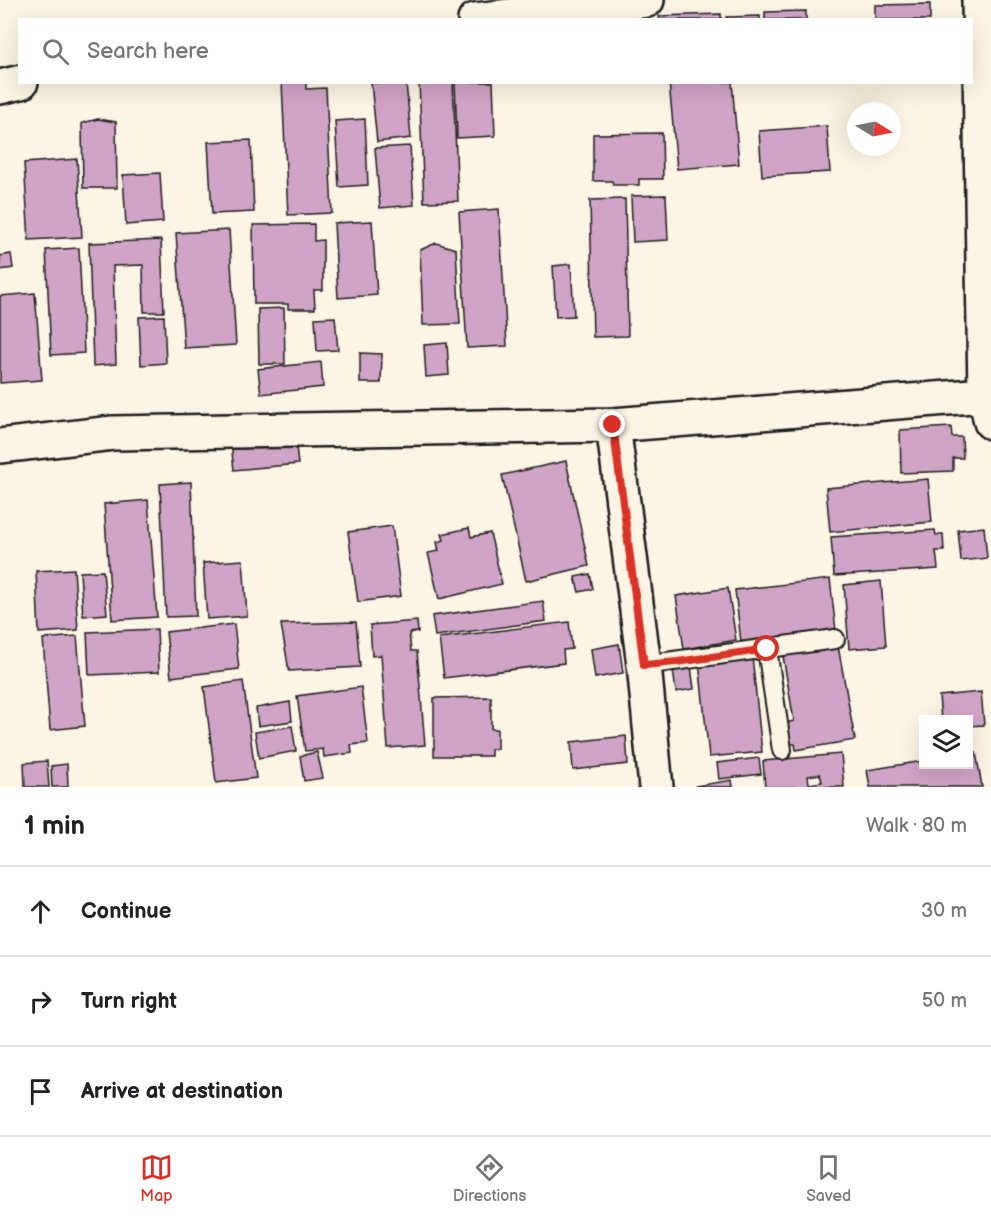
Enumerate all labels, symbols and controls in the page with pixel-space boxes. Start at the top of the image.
search box [18,18,973,84]
icon: search [39,35,72,68]
text: Search here [87,38,209,65]
north arrow [847,102,901,156]
route end [599,411,625,437]
route start [753,635,779,661]
map controls [919,715,973,769]
button: layers [919,715,973,769]
text: 1 min [24,811,85,842]
text: Walk · 80 m [866,814,967,838]
icon: ahead [24,895,57,928]
text: Continue [81,898,171,925]
text: 30 m [921,899,967,923]
icon: right [24,985,57,1018]
text: Turn right [81,988,177,1015]
text: 50 m [922,989,967,1013]
icon: arrive [24,1075,57,1108]
text: Arrive at destination [81,1078,283,1105]
tab: Map [140,1151,173,1206]
tab: Directions [453,1151,526,1206]
tab: Saved [806,1151,851,1206]

